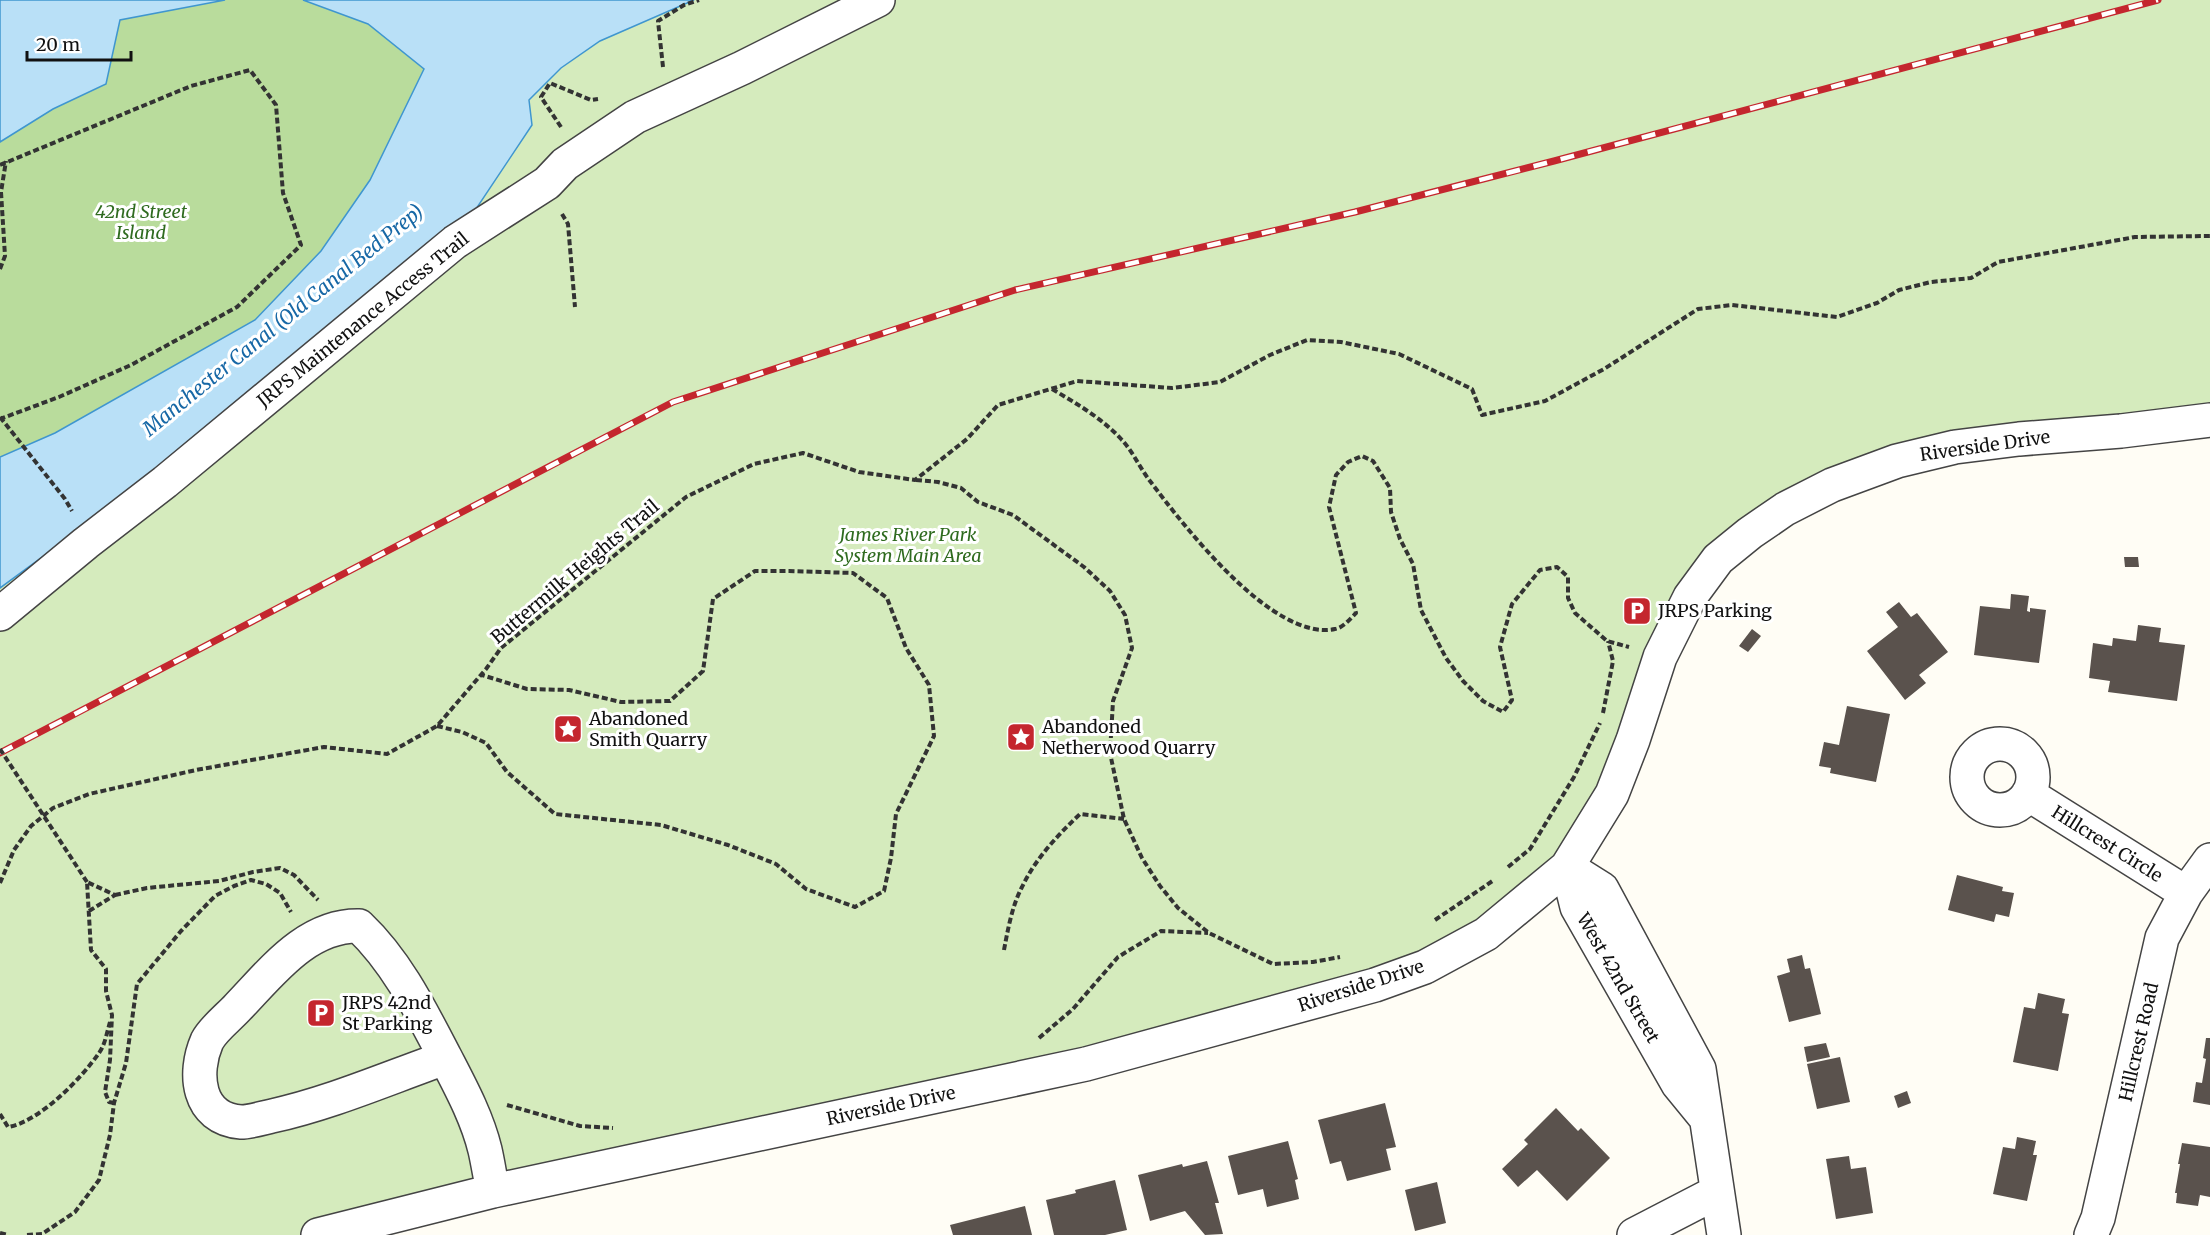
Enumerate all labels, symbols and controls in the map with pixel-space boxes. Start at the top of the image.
scale bar [27,24,130,62]
text: 20 m [36,33,80,56]
water label: Manchester Canal (Old Canal Bed Prep) [136,198,428,441]
park label: 42nd Street Island [95,200,188,244]
street label: JRPS Maintenance Access Trail [251,227,474,413]
street label: Riverside Drive [1918,425,2052,466]
street label: Buttermilk Heights Trail [486,494,664,649]
park label: James River Park System Main Area [834,523,982,567]
parking icon: JRPS Parking [1621,595,1653,627]
place label: JRPS Parking [1657,599,1772,622]
place label: Abandoned Smith Quarry [588,707,708,751]
place icon: Abandoned Smith Quarry [552,713,584,745]
place label: Abandoned Netherwood Quarry [1041,715,1216,759]
place icon: Abandoned Netherwood Quarry [1005,721,1037,753]
street label: Hillcrest Circle [2048,800,2167,887]
street label: West 42nd Street [1571,908,1665,1047]
street label: Riverside Drive [1295,954,1427,1017]
street label: Hillcrest Road [2114,980,2163,1104]
place label: JRPS 42nd St Parking [341,991,432,1035]
parking icon: JRPS 42nd St Parking [305,997,337,1029]
street label: Riverside Drive [824,1081,957,1130]

